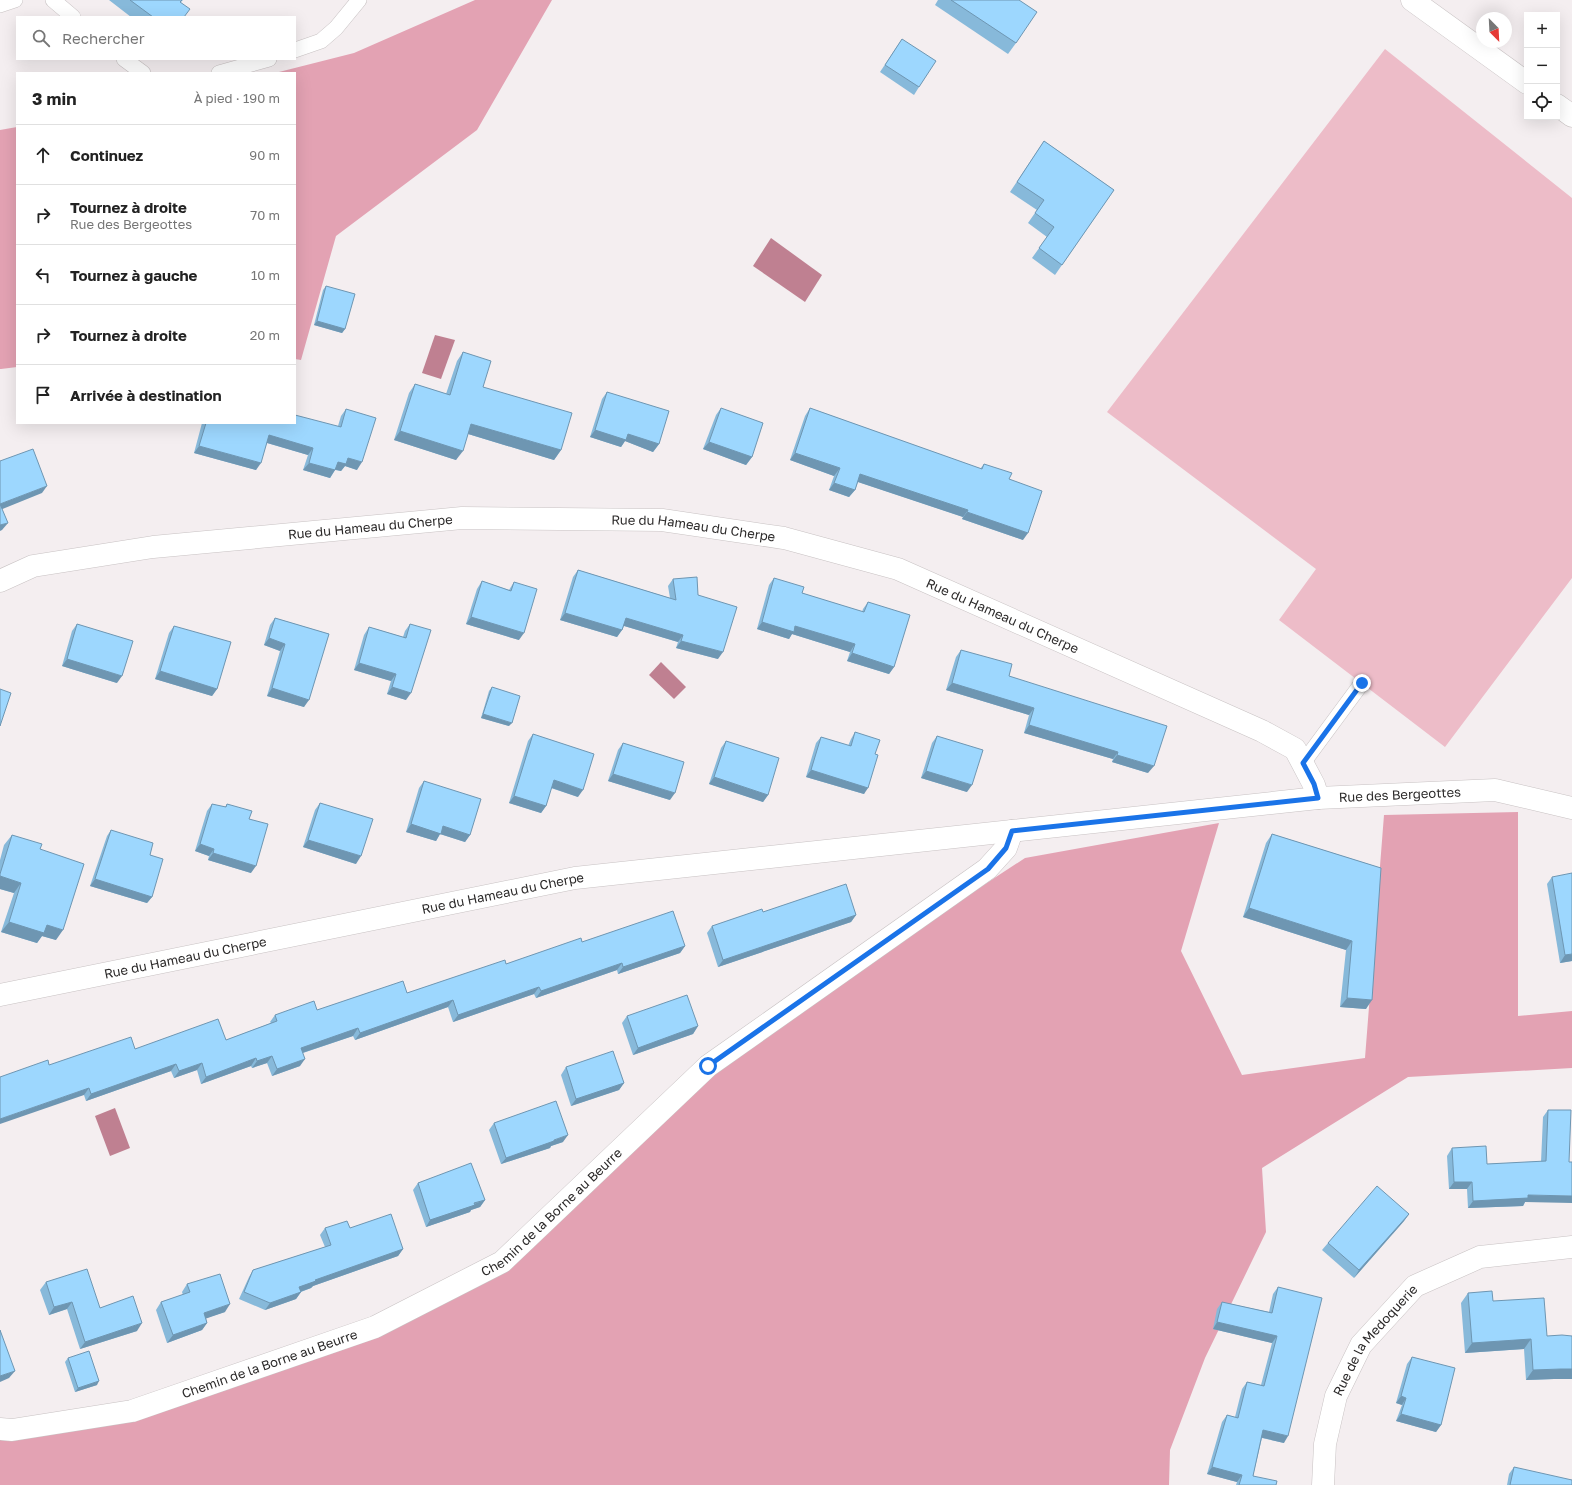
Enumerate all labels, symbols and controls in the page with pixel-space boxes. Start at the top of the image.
north arrow [1476,12,1512,48]
map controls [1524,12,1560,120]
button: + [1524,12,1560,48]
search box [16,16,296,60]
icon: search [30,27,52,49]
text: Rechercher [62,29,145,47]
button: − [1524,48,1560,84]
button: locate [1524,84,1560,120]
text: 3 min [32,88,76,109]
text: À pied · 190 m [194,90,280,106]
icon: ahead [32,144,54,166]
text: Continuez [70,146,143,164]
text: 90 m [249,147,280,163]
text: Tournez à droite [70,198,187,216]
icon: right [32,204,54,226]
text: 70 m [250,207,280,223]
text: Rue des Bergeottes [70,216,192,232]
icon: left [32,264,54,286]
text: Tournez à gauche [70,266,197,284]
text: 10 m [251,267,280,283]
icon: right [32,324,54,346]
text: Tournez à droite [70,326,187,344]
text: 20 m [250,327,280,343]
icon: arrive [32,384,54,406]
text: Arrivée à destination [70,386,222,404]
street label: Rue du Hameau du Cherpe [287,511,453,542]
street label: Rue du Hameau du Cherpe [611,511,776,545]
street label: Rue du Hameau du Cherpe [924,575,1081,656]
route end [1353,674,1371,692]
street label: Rue des Bergeottes [1338,784,1461,805]
street label: Rue du Hameau du Cherpe [420,869,585,917]
street label: Rue du Hameau du Cherpe [103,933,268,982]
route start [699,1057,717,1075]
street label: Chemin de la Borne au Beurre [478,1144,625,1279]
street label: Rue de la Medoquerie [1329,1281,1420,1398]
street label: Chemin de la Borne au Beurre [180,1326,359,1401]

